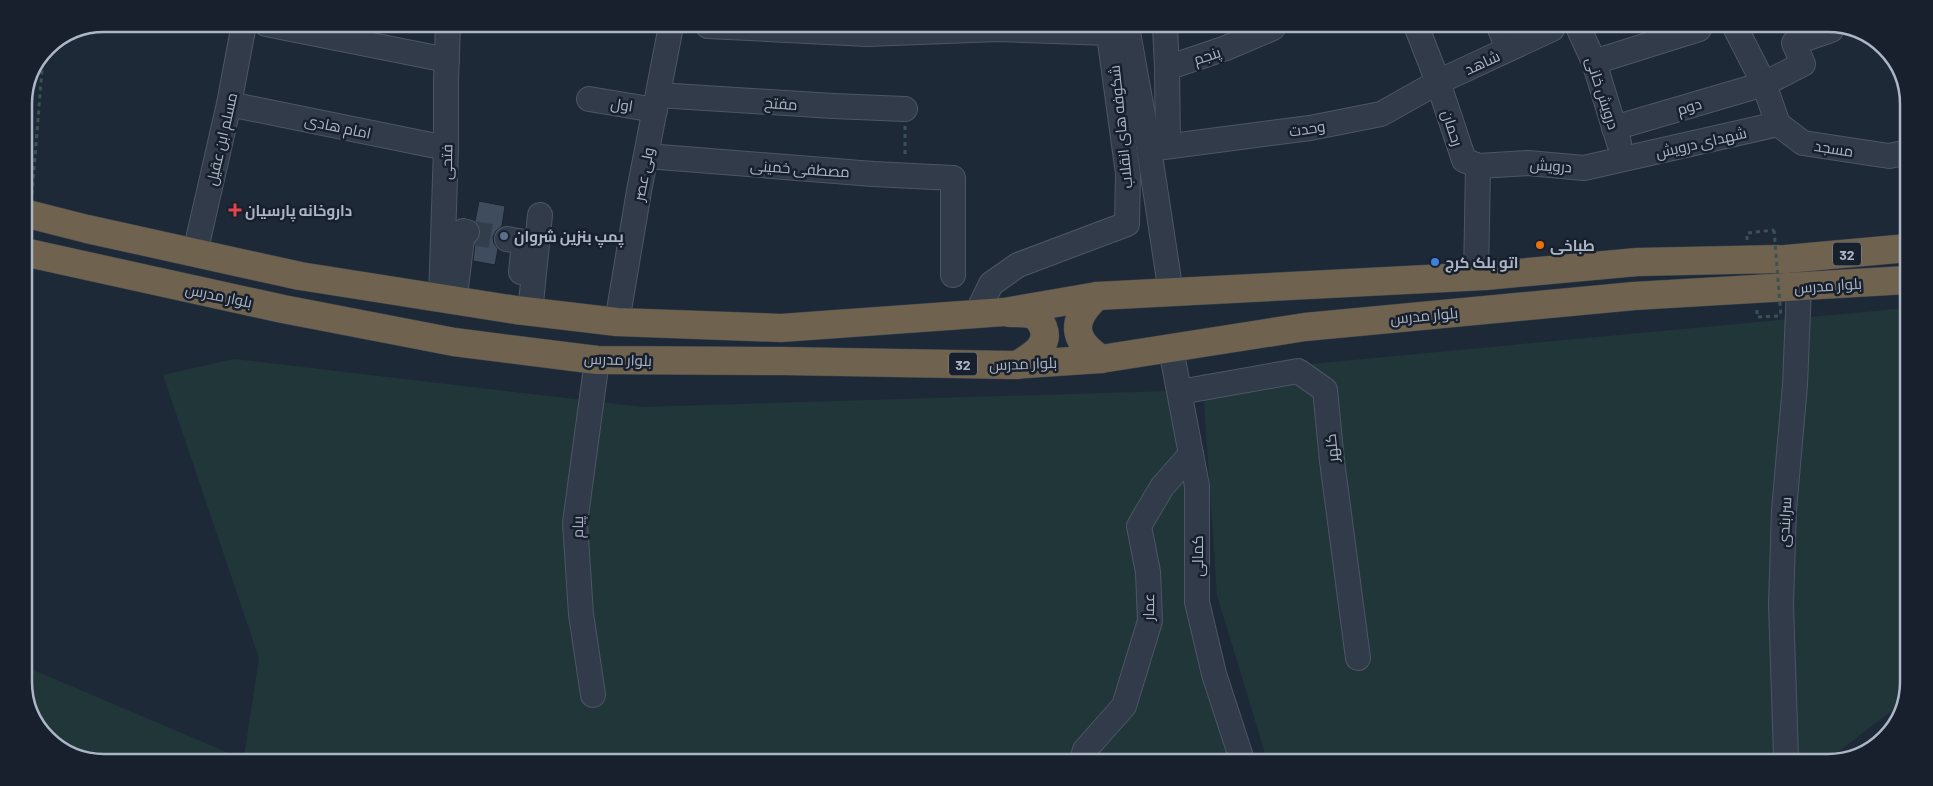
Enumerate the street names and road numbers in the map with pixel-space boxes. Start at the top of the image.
street label: پنجم [1191,42,1223,70]
street label: شاهد [1462,46,1502,78]
street label: درویش خانی [1581,55,1623,132]
street label: شکوفه های انقلاب [1105,64,1137,190]
street label: مسلم ابن عقیل [202,91,242,188]
street label: اول [609,93,634,116]
street label: مفتح [764,93,798,116]
street label: دوم [1675,94,1704,120]
street label: رحمان [1437,108,1467,149]
street label: امام هادی [303,110,373,144]
street label: وحدت [1288,116,1327,141]
street label: شهدای درویش [1654,123,1749,163]
street label: مسجد [1813,136,1855,160]
street label: فتحی [437,144,457,180]
street label: ولی عصر [629,146,659,204]
street label: درویش [1529,155,1573,177]
street label: مصطفی خمینی [749,156,851,182]
road number: 32 [1833,242,1861,266]
street label: بلوار مدرس [1793,274,1863,298]
street label: بلوار مدرس [183,279,254,313]
street label: بلوار مدرس [1389,303,1459,329]
street label: بلوار مدرس [584,349,652,371]
road number: 32 [949,352,977,376]
street label: بلوار مدرس [989,353,1057,375]
street label: کلهر [1321,433,1344,464]
street label: سرابندی [1774,496,1796,548]
street label: پیام [568,516,588,538]
street label: کمالی [1188,535,1208,577]
street label: عمار [1139,593,1158,622]

